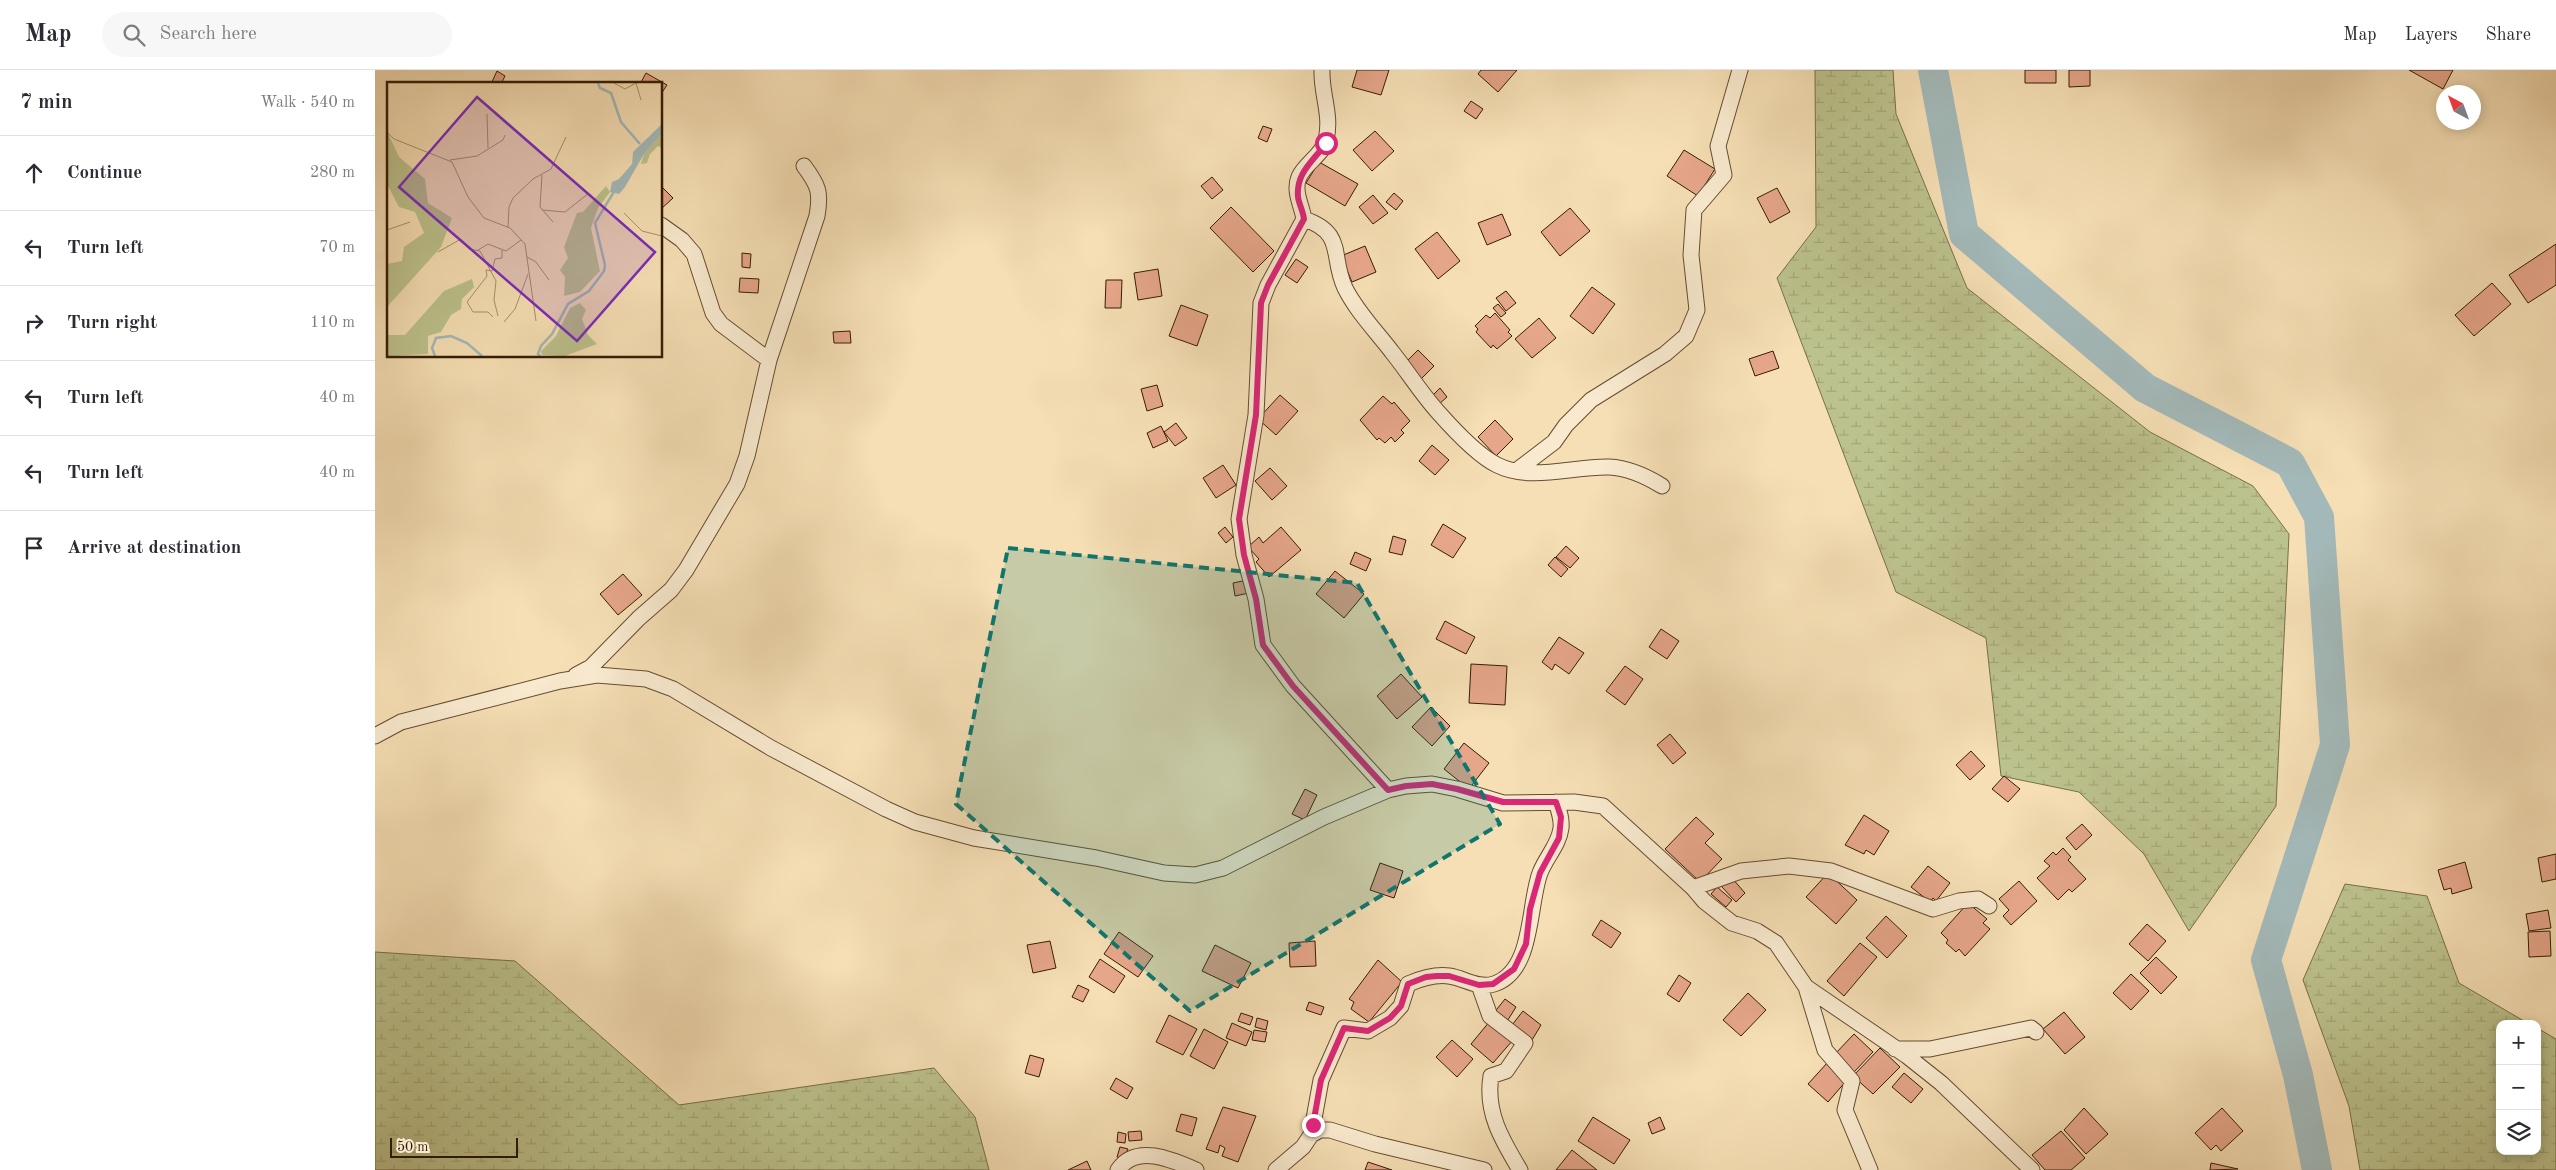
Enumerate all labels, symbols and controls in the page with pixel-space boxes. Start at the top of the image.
search box [102,12,452,57]
icon: search [120,21,148,49]
text: Map [25,23,72,47]
text: Search here [160,25,257,44]
text: Map [2343,26,2377,44]
text: Layers [2405,26,2457,44]
text: Share [2485,26,2531,44]
inset map [387,82,663,358]
north arrow [2436,85,2481,130]
text: 7 min [20,92,73,113]
text: Walk · 540 m [260,95,355,111]
route start [1315,132,1338,155]
icon: ahead [20,159,48,187]
text: Continue [67,164,142,183]
text: 280 m [310,165,355,181]
icon: left [20,234,48,262]
text: Turn left [67,239,144,258]
text: 70 m [319,240,355,256]
icon: right [20,309,48,337]
text: Turn right [67,314,157,333]
text: 110 m [310,315,355,331]
icon: left [20,384,48,412]
text: Turn left [67,389,144,408]
text: 40 m [319,390,355,406]
icon: left [20,459,48,487]
text: Turn left [67,464,144,483]
text: 40 m [319,465,355,481]
icon: arrive [20,534,48,562]
text: Arrive at destination [67,539,241,558]
map controls [2496,1020,2541,1155]
button: + [2496,1020,2541,1065]
button: − [2496,1065,2541,1110]
button: layers [2496,1110,2541,1155]
route end [1302,1114,1325,1137]
scale bar [390,1135,517,1158]
text: 50 m [397,1140,428,1154]

